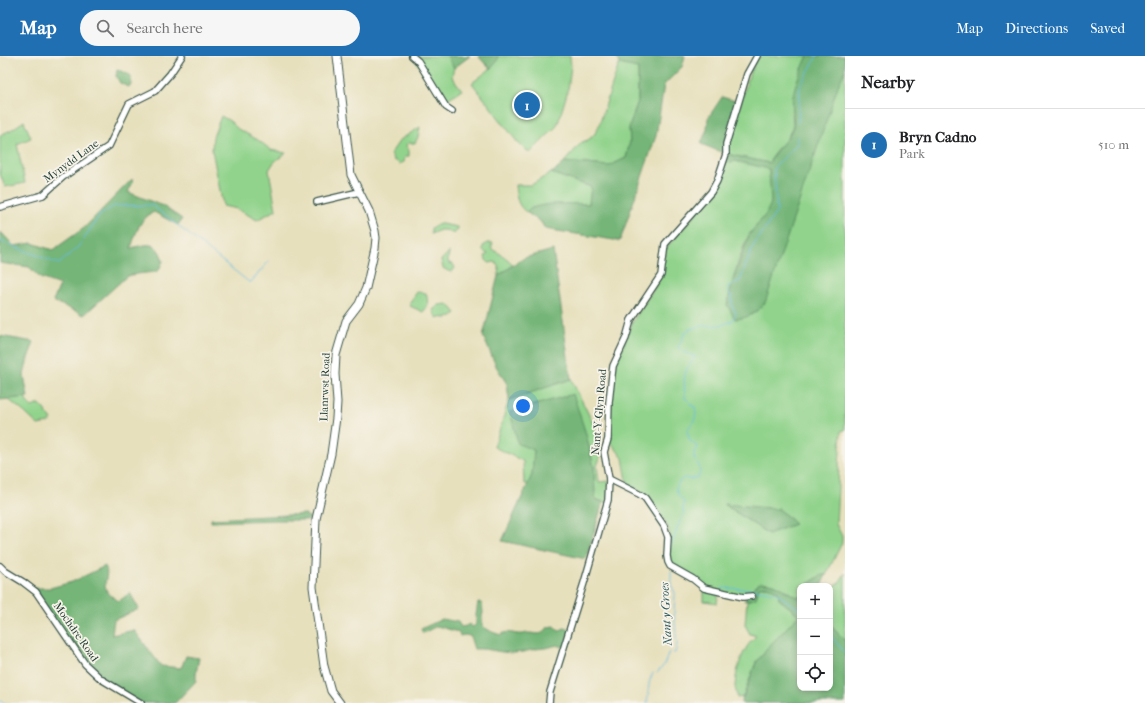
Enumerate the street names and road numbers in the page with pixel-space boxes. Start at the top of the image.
street label: Mynydd Lane [41,136,102,185]
street label: Llanrwst Road [317,351,333,422]
street label: Nant-Y-Glyn Road [589,367,609,456]
street label: Mochdre Road [51,600,102,665]

